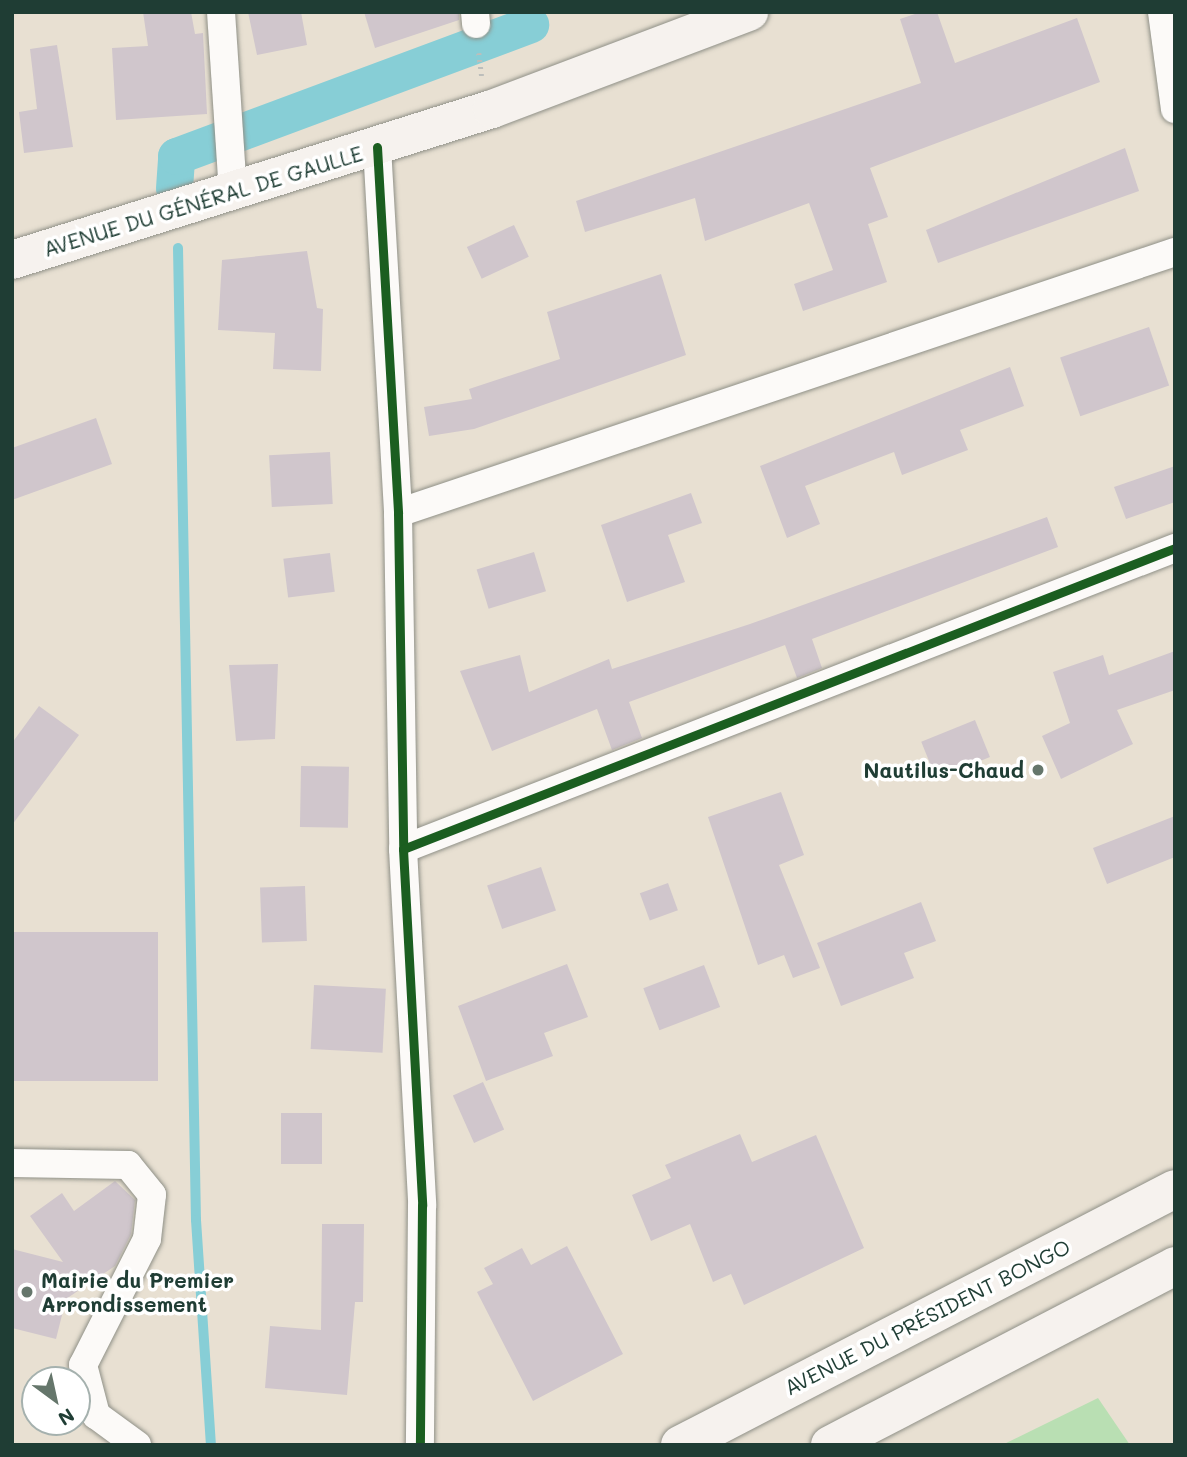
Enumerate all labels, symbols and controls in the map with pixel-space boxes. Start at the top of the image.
street label: AVENUE DU GÉNÉRAL DE GAULLE [40,140,366,262]
place label: Nautilus-Chaud [864,757,1024,783]
marker: Nautilus-Chaud [1030,762,1046,778]
street label: AVENUE DU PRÉSIDENT BONGO [780,1234,1074,1400]
place label: Mairie du Premier Arrondissement [41,1267,234,1317]
marker: Mairie du Premier Arrondissement [19,1284,35,1300]
north arrow [21,1366,91,1436]
text: N [54,1403,79,1432]

